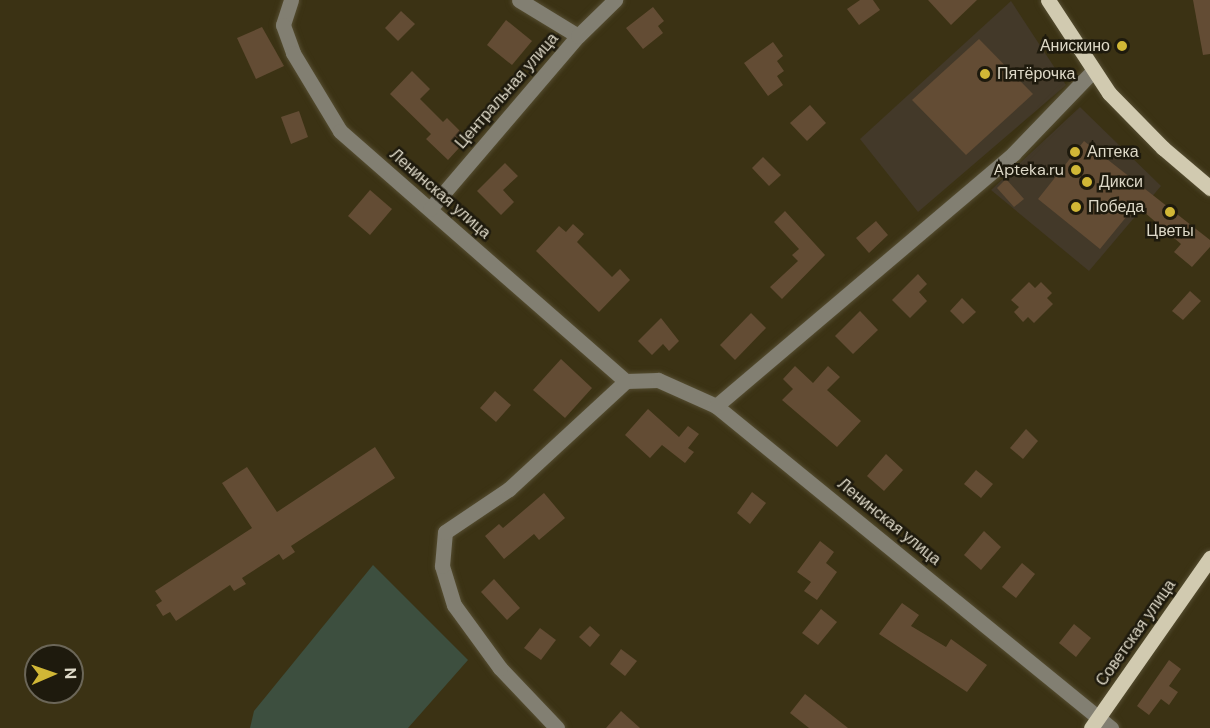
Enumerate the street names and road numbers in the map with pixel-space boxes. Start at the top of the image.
street label: Центральная улица [452,29,562,153]
street label: Ленинская улица [386,145,494,243]
street label: Ленинская улица [834,475,944,569]
street label: Советская улица [1092,576,1180,690]

